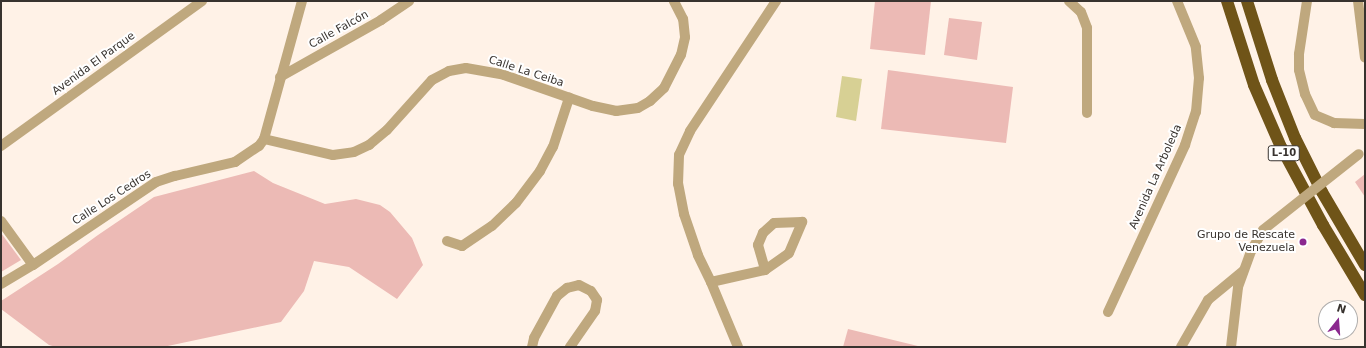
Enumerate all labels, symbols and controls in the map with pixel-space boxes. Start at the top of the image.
street label: Calle Falcón [307,8,371,52]
street label: Avenida El Parque [50,30,138,98]
street label: Calle La Ceiba [487,54,565,90]
street label: Avenida La Arboleda [1127,123,1185,231]
road number: L-10 [1267,145,1301,161]
street label: Calle Los Cedros [70,168,154,228]
place label: Grupo de Rescate Venezuela [1197,229,1295,255]
marker: Grupo de Rescate Venezuela [1298,237,1308,247]
north arrow [1318,300,1358,340]
text: N [1335,301,1348,317]

